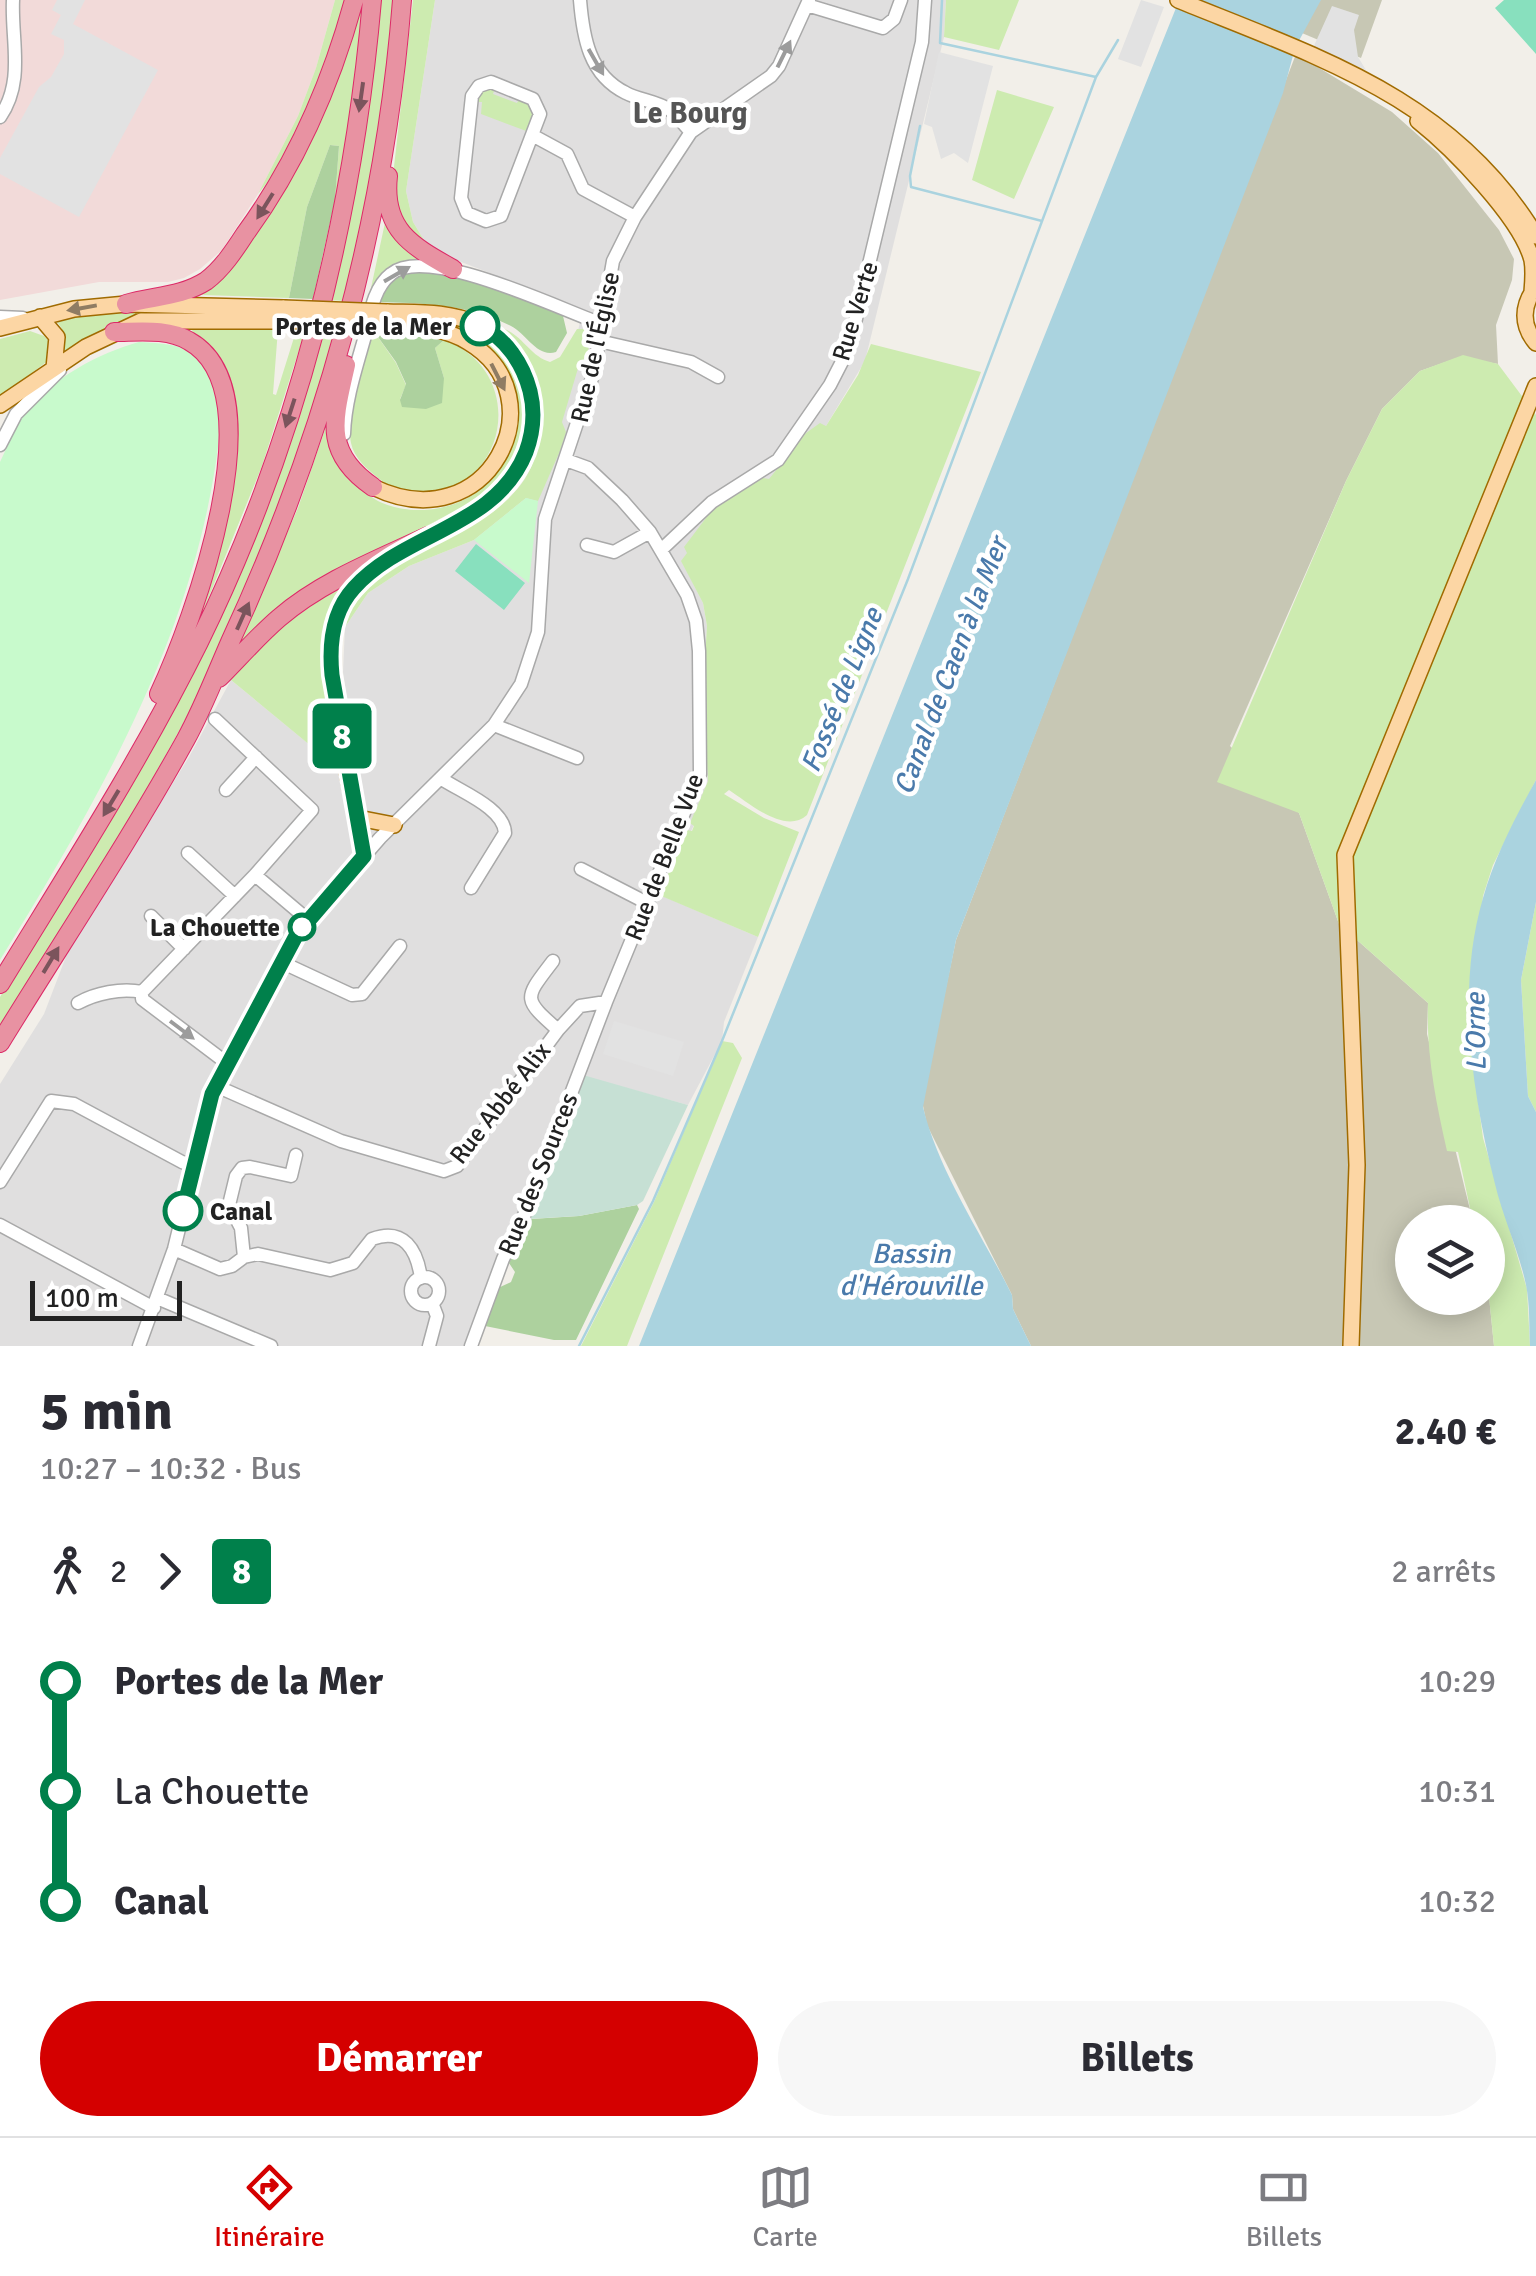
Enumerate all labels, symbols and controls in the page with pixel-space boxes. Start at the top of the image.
one-way arrow [776,39,793,68]
one-way arrow [587,48,605,76]
one-way arrow [353,82,369,113]
district label: Le Bourg [632,95,748,132]
one-way arrow [256,192,274,219]
street label: Rue Verte [825,257,885,365]
one-way arrow [384,265,412,283]
street label: Rue de l'Église [564,269,626,425]
one-way arrow [66,301,97,316]
marker: Portes de la Mer [461,307,499,345]
place label: Portes de la Mer [275,311,452,342]
one-way arrow [489,363,506,392]
one-way arrow [281,399,296,429]
water label: Canal de Caen à la Mer [886,530,1017,799]
one-way arrow [234,601,251,630]
water label: Fossé de Ligne [794,601,891,777]
line badge: 8 [310,704,374,768]
text: 8 [333,715,351,758]
street label: Rue de Belle Vue [618,769,710,945]
one-way arrow [102,789,120,817]
place label: La Chouette [150,912,280,943]
marker: La Chouette [289,914,315,940]
one-way arrow [42,946,59,974]
water label: L'Orne [1458,991,1494,1071]
one-way arrow [169,1019,195,1039]
street label: Rue Abbé Alix [443,1035,558,1170]
street label: Rue des Sources [491,1088,585,1260]
marker: Canal [164,1192,202,1230]
place label: Canal [210,1196,273,1227]
map controls [1395,1205,1505,1315]
button: layers [1395,1205,1505,1315]
water label: Bassin d'Hérouville [840,1237,984,1303]
scale bar [30,1276,182,1320]
text: 100 m [45,1281,119,1315]
text: 5 min [40,1377,173,1445]
text: 2.40 € [1395,1408,1496,1455]
text: 10:27 – 10:32 · Bus [40,1449,301,1488]
icon: walk [40,1544,95,1599]
icon: forward [142,1544,197,1599]
text: 8 [232,1550,251,1593]
text: 2 [110,1552,127,1591]
text: 2 arrêts [1391,1552,1496,1591]
text: Portes de la Mer [114,1658,383,1705]
text: 10:29 [1418,1662,1496,1701]
text: La Chouette [114,1768,309,1815]
text: 10:31 [1418,1772,1496,1811]
text: Canal [114,1878,209,1925]
text: 10:32 [1418,1882,1496,1921]
button: Démarrer [40,2001,758,2116]
button: Billets [778,2001,1496,2116]
tab: Itinéraire [214,2160,325,2254]
tab: Carte [753,2160,818,2254]
tab: Billets [1246,2160,1322,2254]

